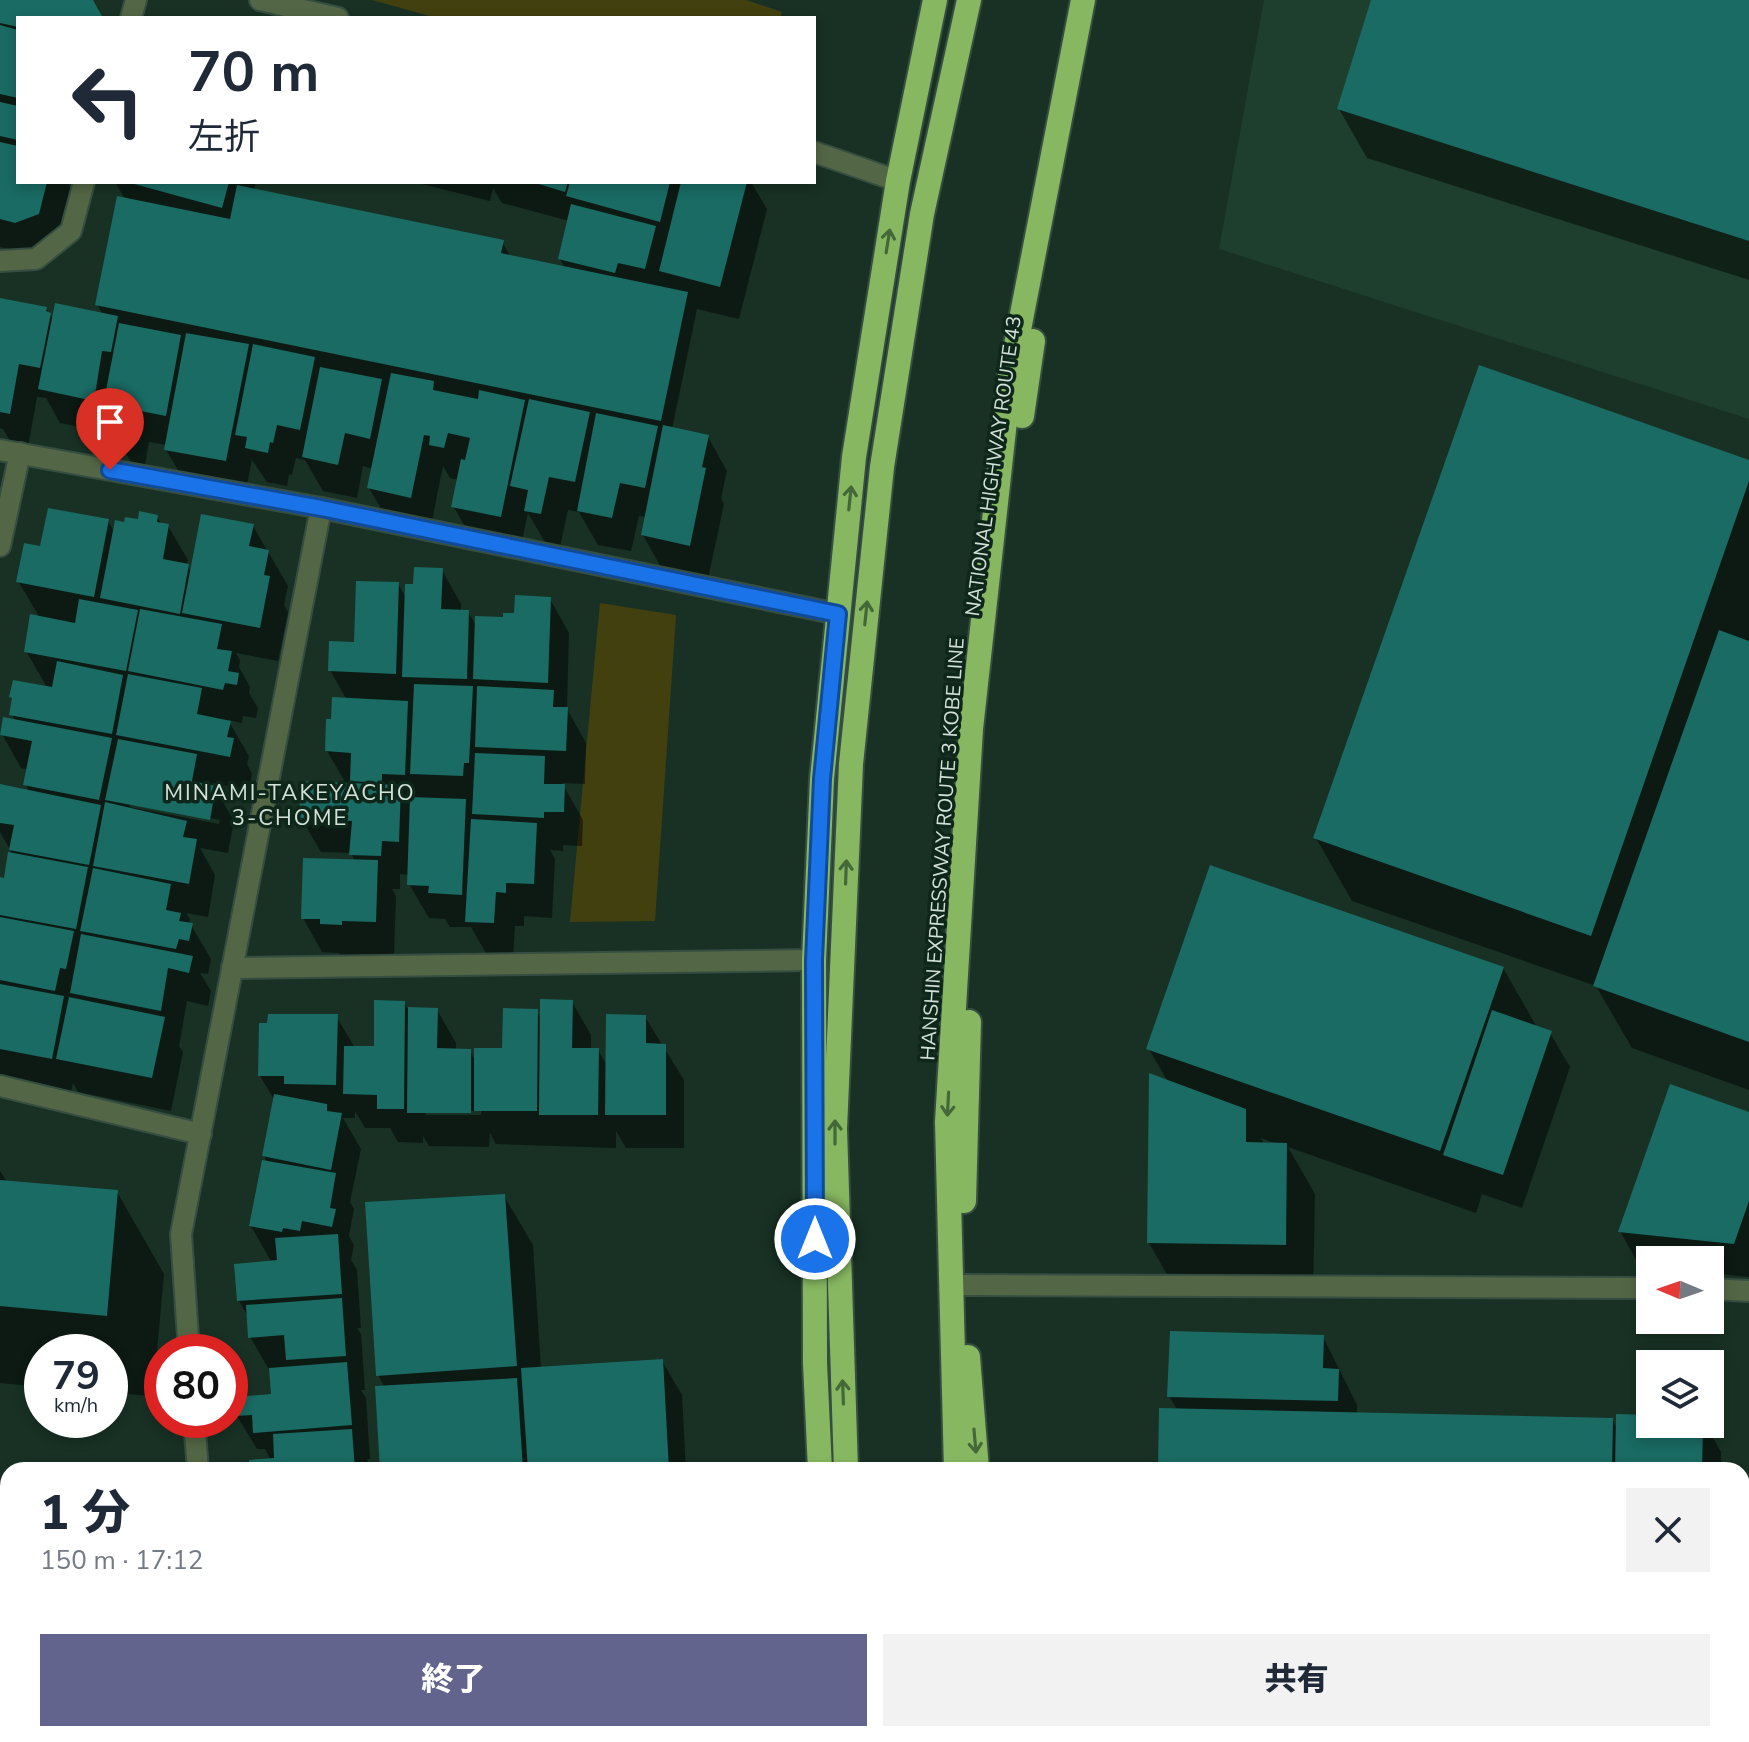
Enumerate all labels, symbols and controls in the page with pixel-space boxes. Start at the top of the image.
text: 70 m [188,34,319,111]
icon: left [56,48,160,152]
text: 左折 [188,113,260,162]
one-way arrow [882,228,897,254]
street label: NATIONAL HIGHWAY ROUTE 43 [959,314,1028,618]
pin [76,388,144,470]
icon: arrive [88,400,132,444]
one-way arrow [843,485,858,512]
one-way arrow [859,600,874,627]
street label: HANSHIN EXPRESSWAY ROUTE 3 KOBE LINE [914,637,971,1061]
district label: MINAMI-TAKEYACHO 3-CHOME [164,778,416,833]
one-way arrow [839,859,854,886]
one-way arrow [941,1090,956,1117]
one-way arrow [827,1119,843,1146]
position arrow [773,1197,857,1281]
north arrow [1636,1246,1724,1334]
map controls [1636,1246,1724,1438]
speed limit sign: 80 [144,1334,248,1438]
text: 79 [52,1349,100,1403]
button: layers [1636,1350,1724,1438]
one-way arrow [836,1379,851,1406]
text: km/h [54,1392,98,1419]
one-way arrow [968,1427,983,1454]
text: 1 分 [40,1480,130,1546]
button: close [1626,1488,1710,1572]
text: 150 m · 17:12 [40,1543,203,1578]
button: 終了 [40,1634,867,1726]
button: 共有 [883,1634,1710,1726]

